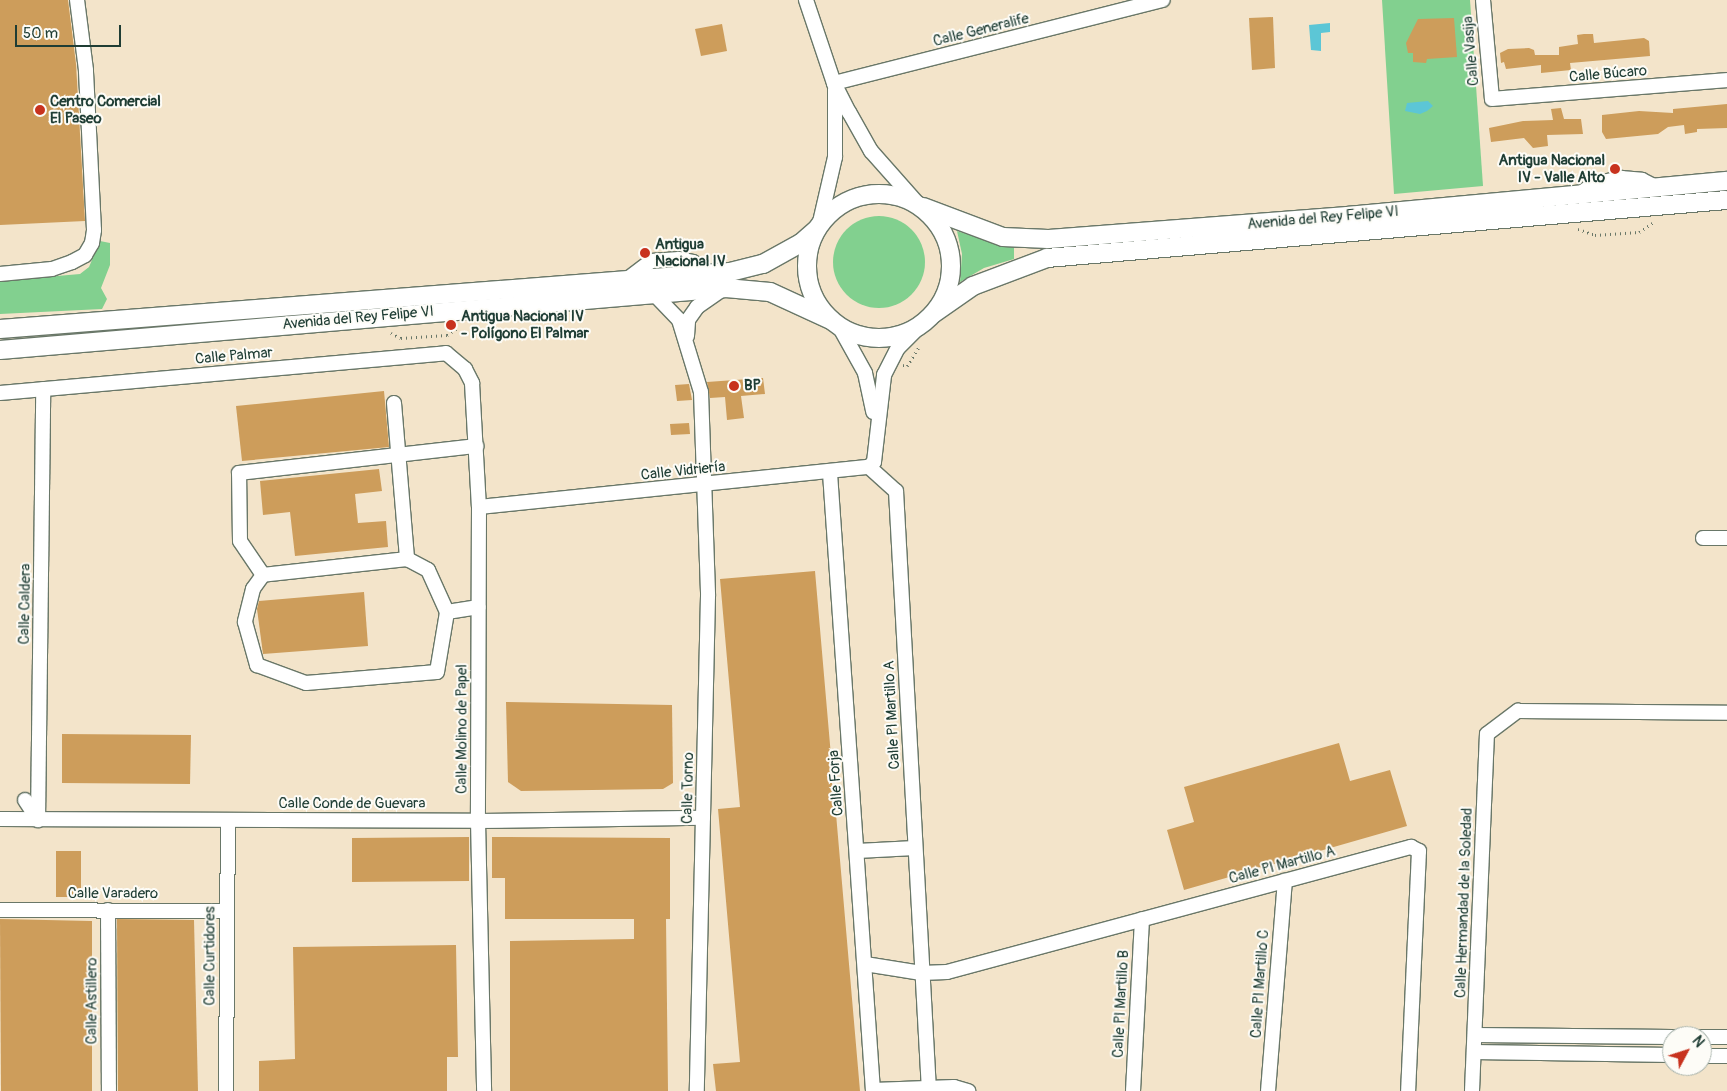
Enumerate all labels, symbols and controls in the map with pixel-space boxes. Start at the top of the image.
street label: Calle Generalife [931,9,1031,51]
scale bar [18,15,124,47]
street label: Calle Vasija [1459,15,1483,87]
text: 50 m [23,24,58,43]
street label: Calle Búcaro [1568,62,1648,86]
place label: Centro Comercial El Paseo [50,92,161,127]
marker: Centro Comercial El Paseo [34,104,46,116]
place label: Antigua Nacional IV - Valle Alto [1499,151,1605,186]
marker: Antigua Nacional IV - Valle Alto [1609,163,1621,175]
street label: Avenida del Rey Felipe VI [1246,202,1400,234]
place label: Antigua Nacional IV [655,235,726,270]
marker: Antigua Nacional IV [639,247,651,259]
street label: Avenida del Rey Felipe VI [281,302,435,334]
place label: Antigua Nacional IV - Polígono El Palmar [461,307,589,342]
marker: Antigua Nacional IV - Polígono El Palmar [445,319,457,331]
street label: Calle Palmar [194,344,274,368]
place label: BP [744,377,761,395]
marker: BP [728,380,740,392]
street label: Calle Vidriería [640,458,726,484]
street label: Calle Caldera [15,563,35,645]
street label: Calle Pl Martillo A [880,660,904,770]
street label: Calle Molino de Papel [453,664,471,794]
street label: Calle Forja [825,749,847,817]
street label: Calle Torno [678,752,698,824]
street label: Calle Conde de Guevara [279,795,425,813]
street label: Calle Hermandad de la Soledad [1452,808,1476,998]
street label: Calle Pl Martillo A [1227,842,1337,888]
street label: Calle Varadero [68,885,158,903]
street label: Calle Curtidores [201,906,219,1006]
street label: Calle Pl Martillo C [1247,929,1273,1039]
street label: Calle Pl Martillo B [1109,950,1133,1058]
street label: Calle Astillero [83,958,101,1044]
north arrow [1662,1026,1712,1076]
text: N [1689,1033,1708,1051]

